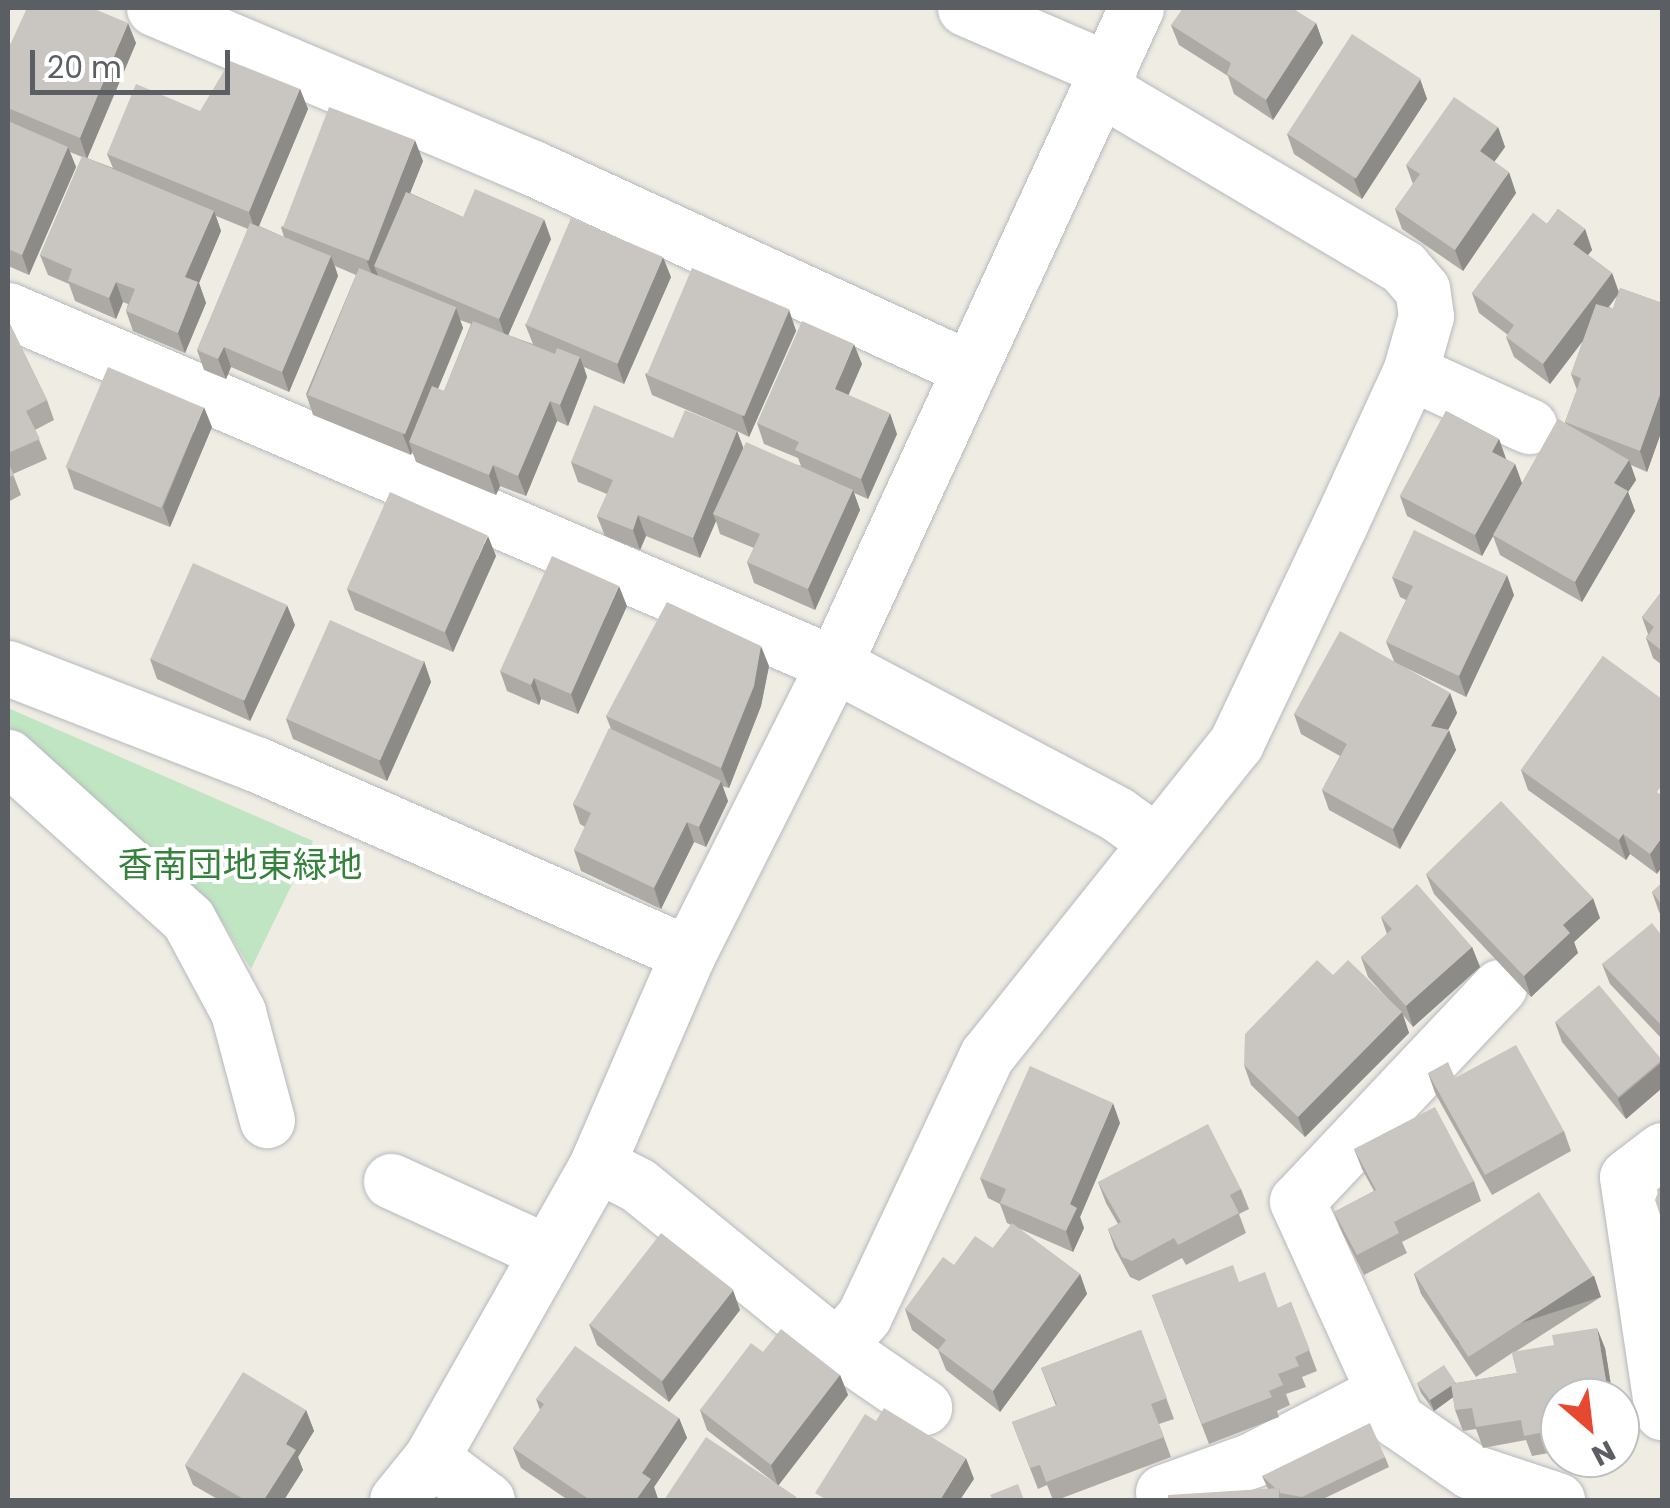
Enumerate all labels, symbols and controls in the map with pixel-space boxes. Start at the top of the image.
scale bar [35,30,235,92]
text: 20 m [47,46,122,89]
park label: 香南団地東緑地 [118,844,362,886]
north arrow [1540,1378,1640,1478]
text: N [1585,1431,1622,1475]

